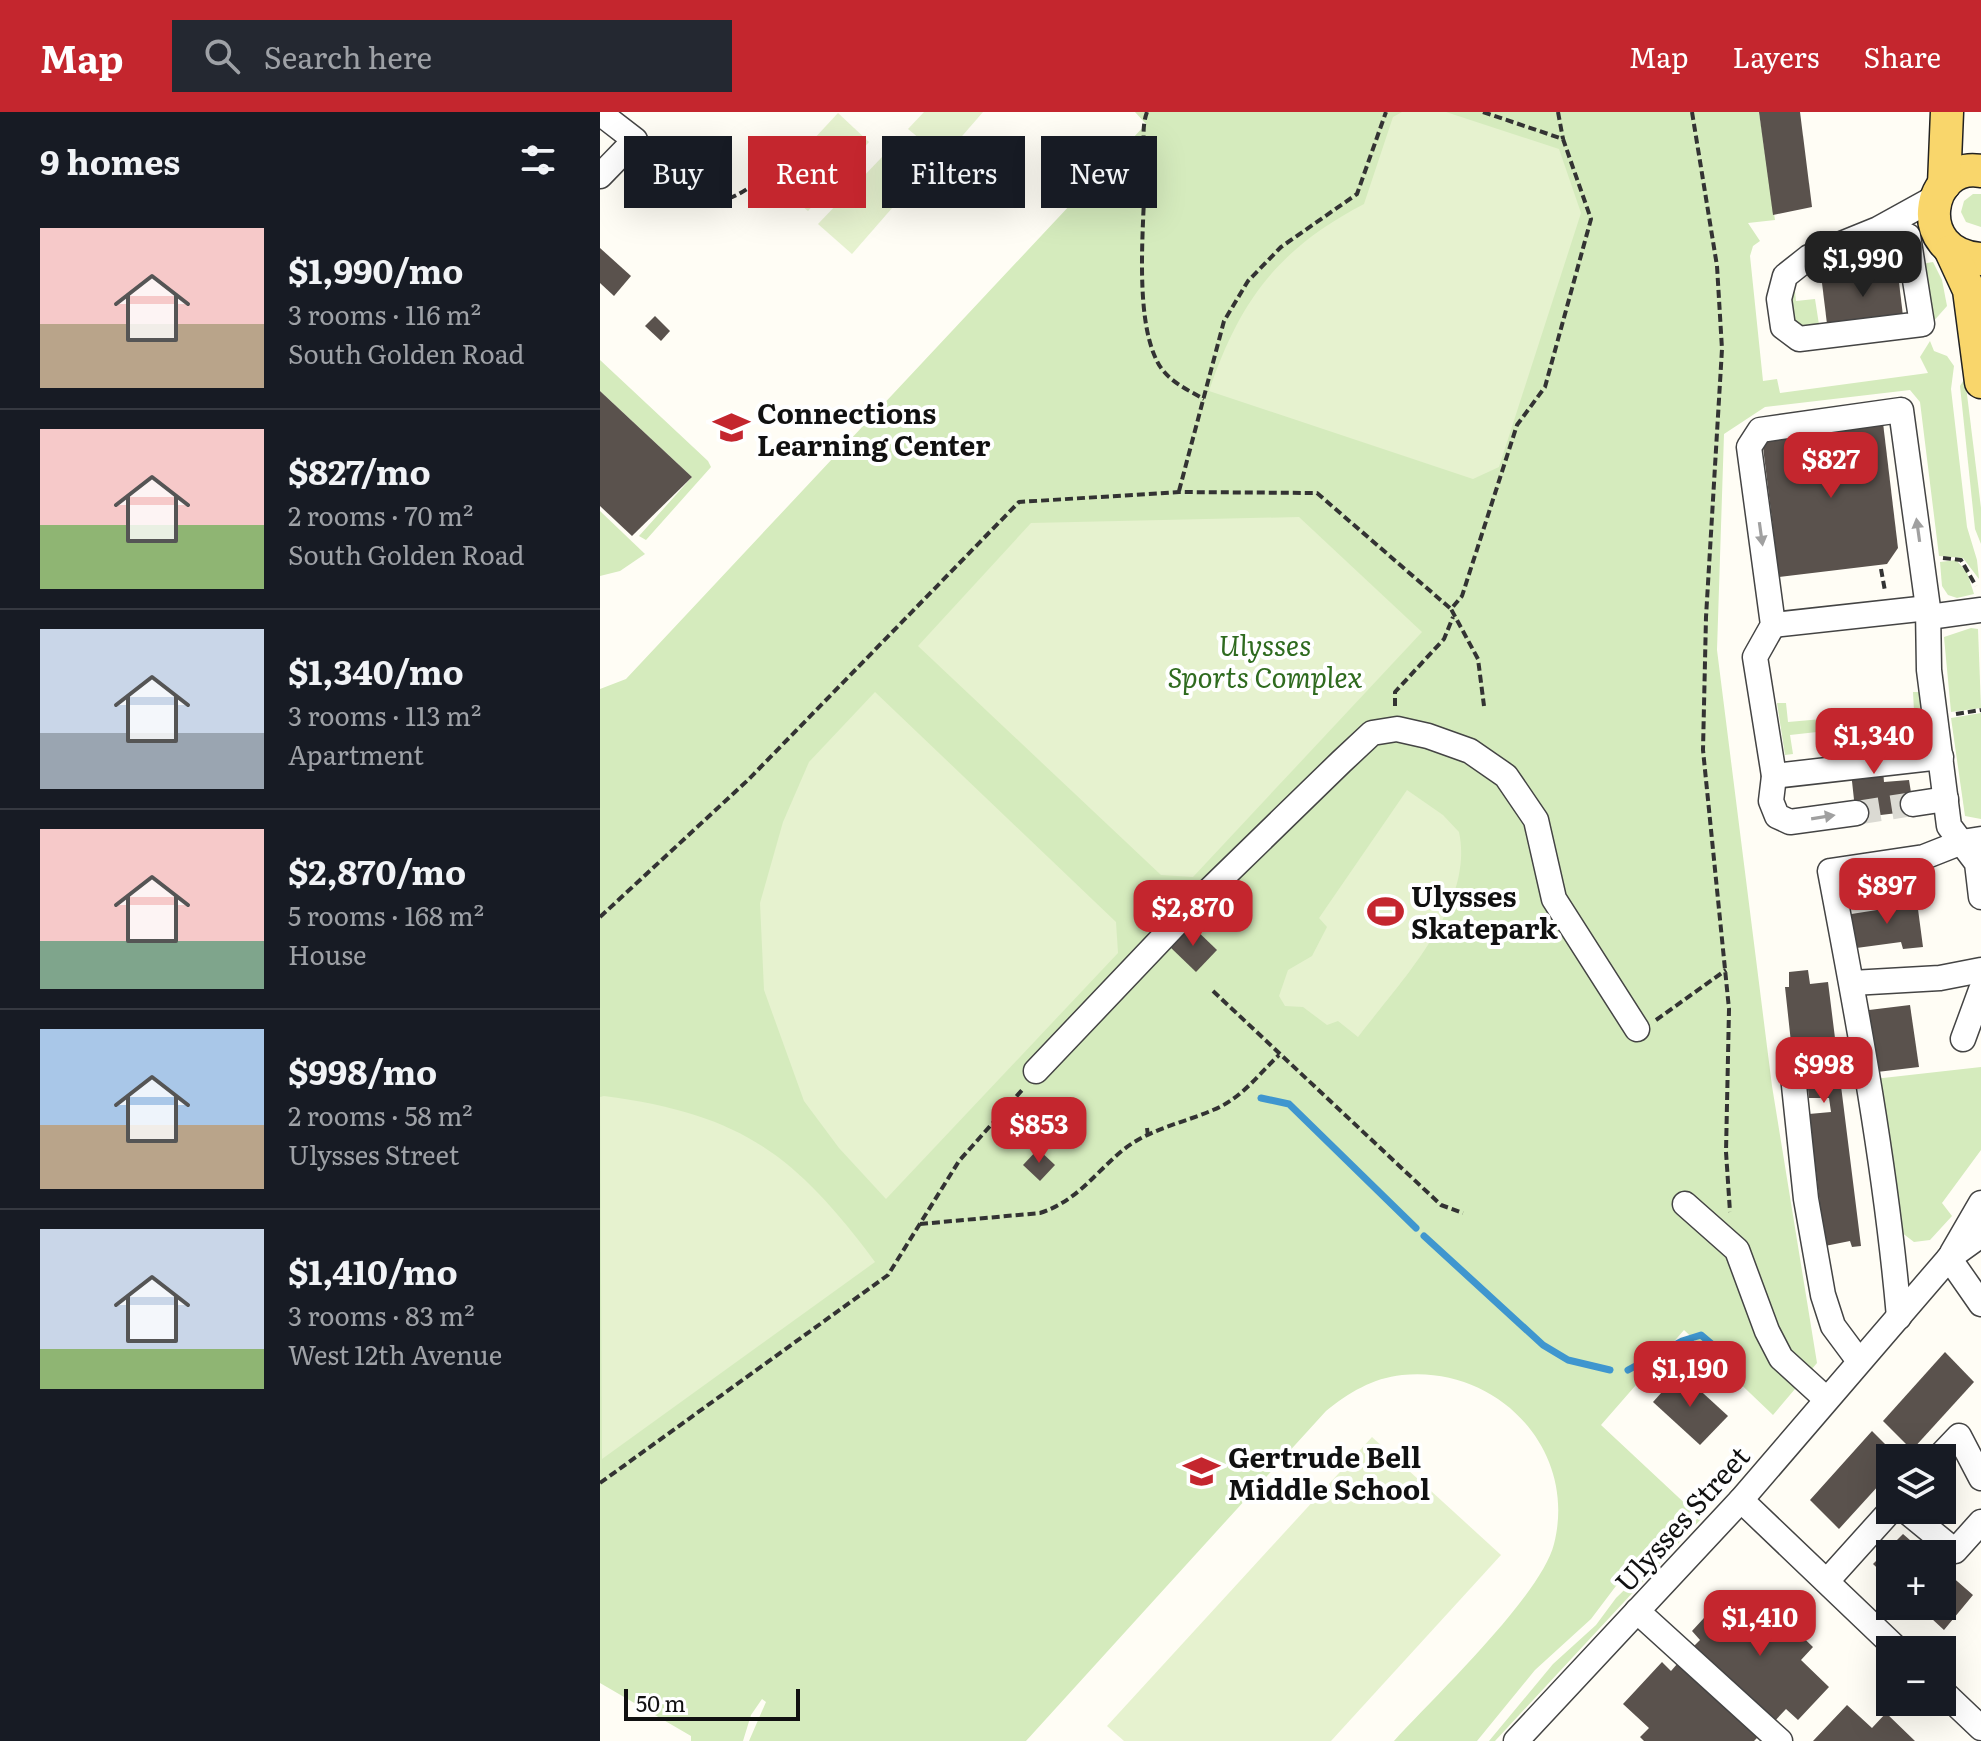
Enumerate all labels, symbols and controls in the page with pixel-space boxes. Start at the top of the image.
search box [172,20,732,92]
text: Map [40,28,124,85]
icon: search [200,34,244,78]
text: Search here [264,34,432,78]
text: Map [1629,35,1688,77]
text: Layers [1732,35,1819,77]
text: Share [1863,35,1941,77]
text: 9 homes [40,135,180,185]
chip: Buy [624,136,732,208]
chip: Rent [748,136,866,208]
chip: Filters [882,136,1025,208]
chip: New [1041,136,1157,208]
icon: filters [516,138,560,182]
pin: $1,990 [1798,231,1928,299]
text: $1,990 [1823,237,1903,276]
text: $1,990/mo [288,244,463,294]
icon: home [104,260,200,356]
text: 3 rooms · 116 m² [288,294,481,333]
text: South Golden Road [288,333,525,372]
place label: Connections Learning Center [757,391,990,465]
school or university icon: Connections Learning Center [712,409,750,447]
pin: $827 [1784,432,1878,500]
text: $827 [1802,438,1860,477]
text: $827/mo [288,445,431,495]
icon: home [104,461,200,557]
text: 2 rooms · 70 m² [288,495,473,534]
one-way arrow [1911,518,1924,543]
one-way arrow [1754,522,1767,547]
text: South Golden Road [288,534,525,573]
park label: Ulysses Sports Complex [1168,623,1363,697]
text: $1,340/mo [288,645,464,695]
icon: home [104,661,200,757]
text: 3 rooms · 113 m² [288,695,481,734]
pin: $1,340 [1809,708,1939,776]
text: $1,340 [1834,714,1914,753]
text: Apartment [288,734,424,773]
one-way arrow [1811,810,1836,823]
text: $2,870/mo [288,845,466,895]
pin: $897 [1840,858,1934,926]
icon: home [104,861,200,957]
text: $897 [1857,864,1917,903]
place label: Ulysses Skatepark [1411,874,1558,948]
pin: $2,870 [1128,880,1258,948]
text: $2,870 [1152,886,1234,925]
sports icon: Ulysses Skatepark [1366,892,1404,930]
text: 5 rooms · 168 m² [288,895,484,934]
text: House [288,934,366,973]
pin: $998 [1777,1037,1871,1105]
text: $998 [1794,1043,1854,1082]
text: $998/mo [288,1045,437,1095]
icon: home [104,1061,200,1157]
text: 2 rooms · 58 m² [288,1095,473,1134]
pin: $853 [992,1097,1086,1165]
text: $853 [1009,1103,1069,1142]
text: Ulysses Street [288,1134,459,1173]
text: $1,410/mo [288,1245,458,1295]
icon: home [104,1261,200,1357]
text: 3 rooms · 83 m² [288,1295,474,1334]
text: West 12th Avenue [288,1334,502,1373]
pin: $1,190 [1625,1341,1755,1409]
text: $1,190 [1652,1347,1728,1386]
place label: Gertrude Bell Middle School [1228,1435,1430,1509]
street label: Ulysses Street [1604,1435,1759,1601]
map controls [1876,1444,1956,1716]
button: layers [1876,1444,1956,1524]
school or university icon: Gertrude Bell Middle School [1183,1453,1221,1491]
button: + [1876,1540,1956,1620]
pin: $1,410 [1695,1590,1825,1658]
text: $1,410 [1722,1596,1798,1635]
button: − [1876,1636,1956,1716]
scale bar [624,1685,800,1721]
text: 50 m [636,1686,686,1719]

